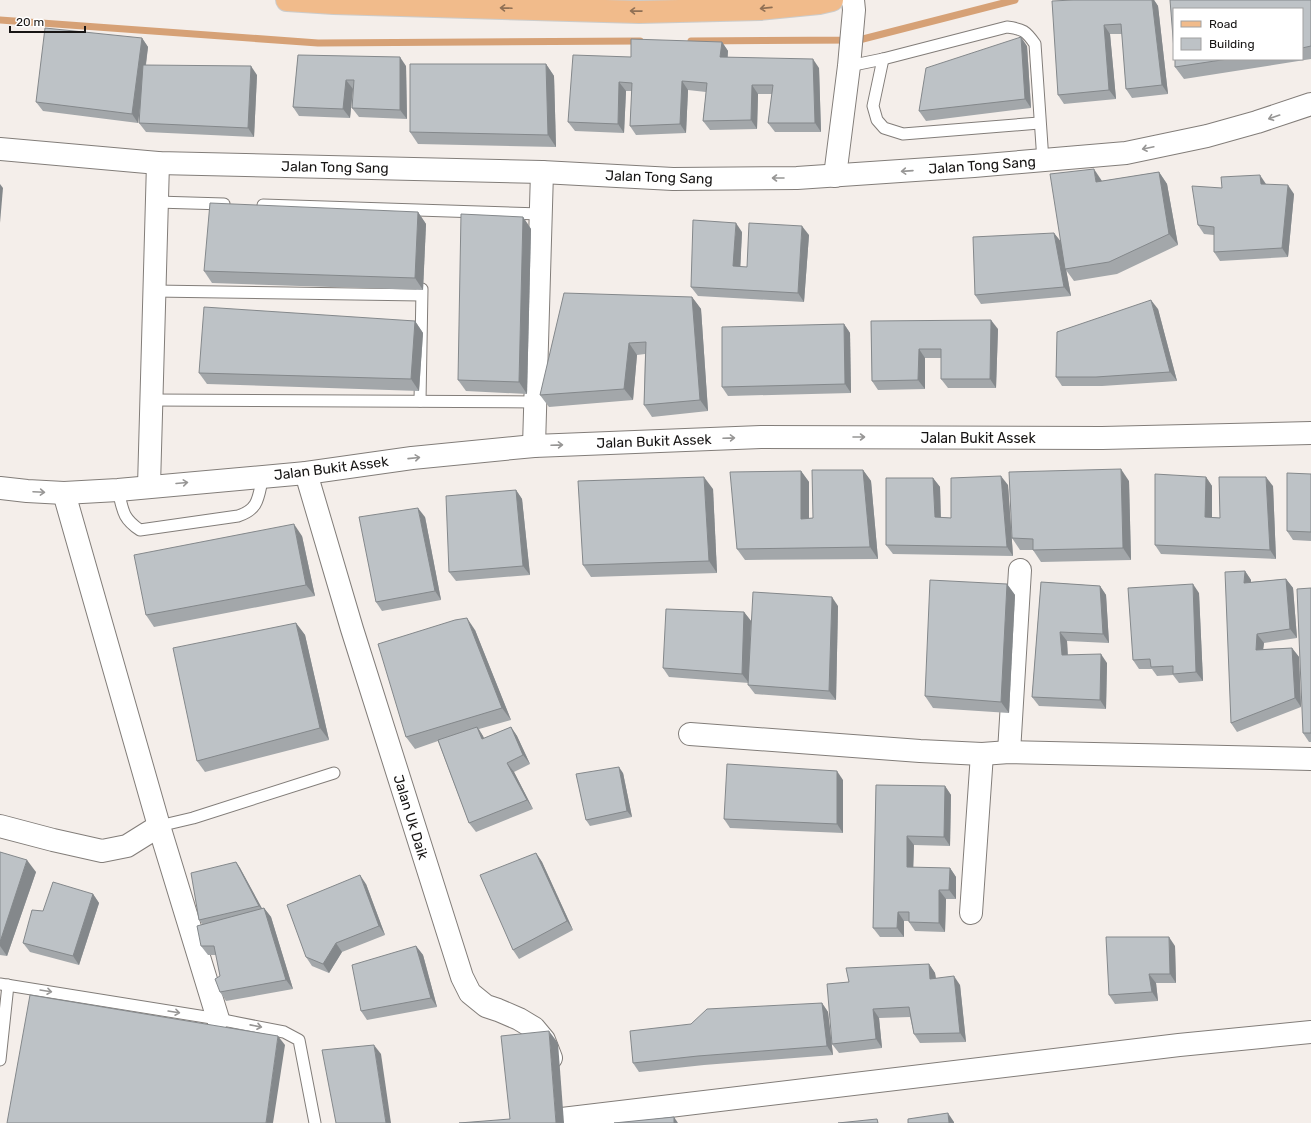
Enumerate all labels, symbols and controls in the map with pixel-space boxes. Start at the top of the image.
one-way arrow [500,4,513,12]
one-way arrow [760,5,773,12]
scale bar [10,8,85,34]
one-way arrow [630,8,643,15]
legend [1173,8,1303,60]
text: 20 m [16,15,44,29]
text: Road [1209,17,1237,31]
text: Building [1209,37,1255,51]
one-way arrow [1268,113,1280,121]
one-way arrow [1142,145,1155,153]
street label: Jalan Tong Sang [928,153,1036,178]
street label: Jalan Tong Sang [281,158,389,177]
street label: Jalan Tong Sang [605,167,713,188]
one-way arrow [901,167,914,174]
one-way arrow [772,174,785,182]
street label: Jalan Bukit Assek [920,430,1036,447]
street label: Jalan Bukit Assek [596,431,713,452]
one-way arrow [852,434,865,441]
one-way arrow [722,435,735,442]
one-way arrow [550,442,563,449]
street label: Jalan Bukit Assek [273,453,390,484]
one-way arrow [407,454,420,461]
one-way arrow [175,480,188,487]
one-way arrow [32,488,45,496]
street label: Jalan Uk Daik [390,773,432,862]
one-way arrow [39,987,52,995]
one-way arrow [168,1008,181,1016]
one-way arrow [249,1023,262,1031]

